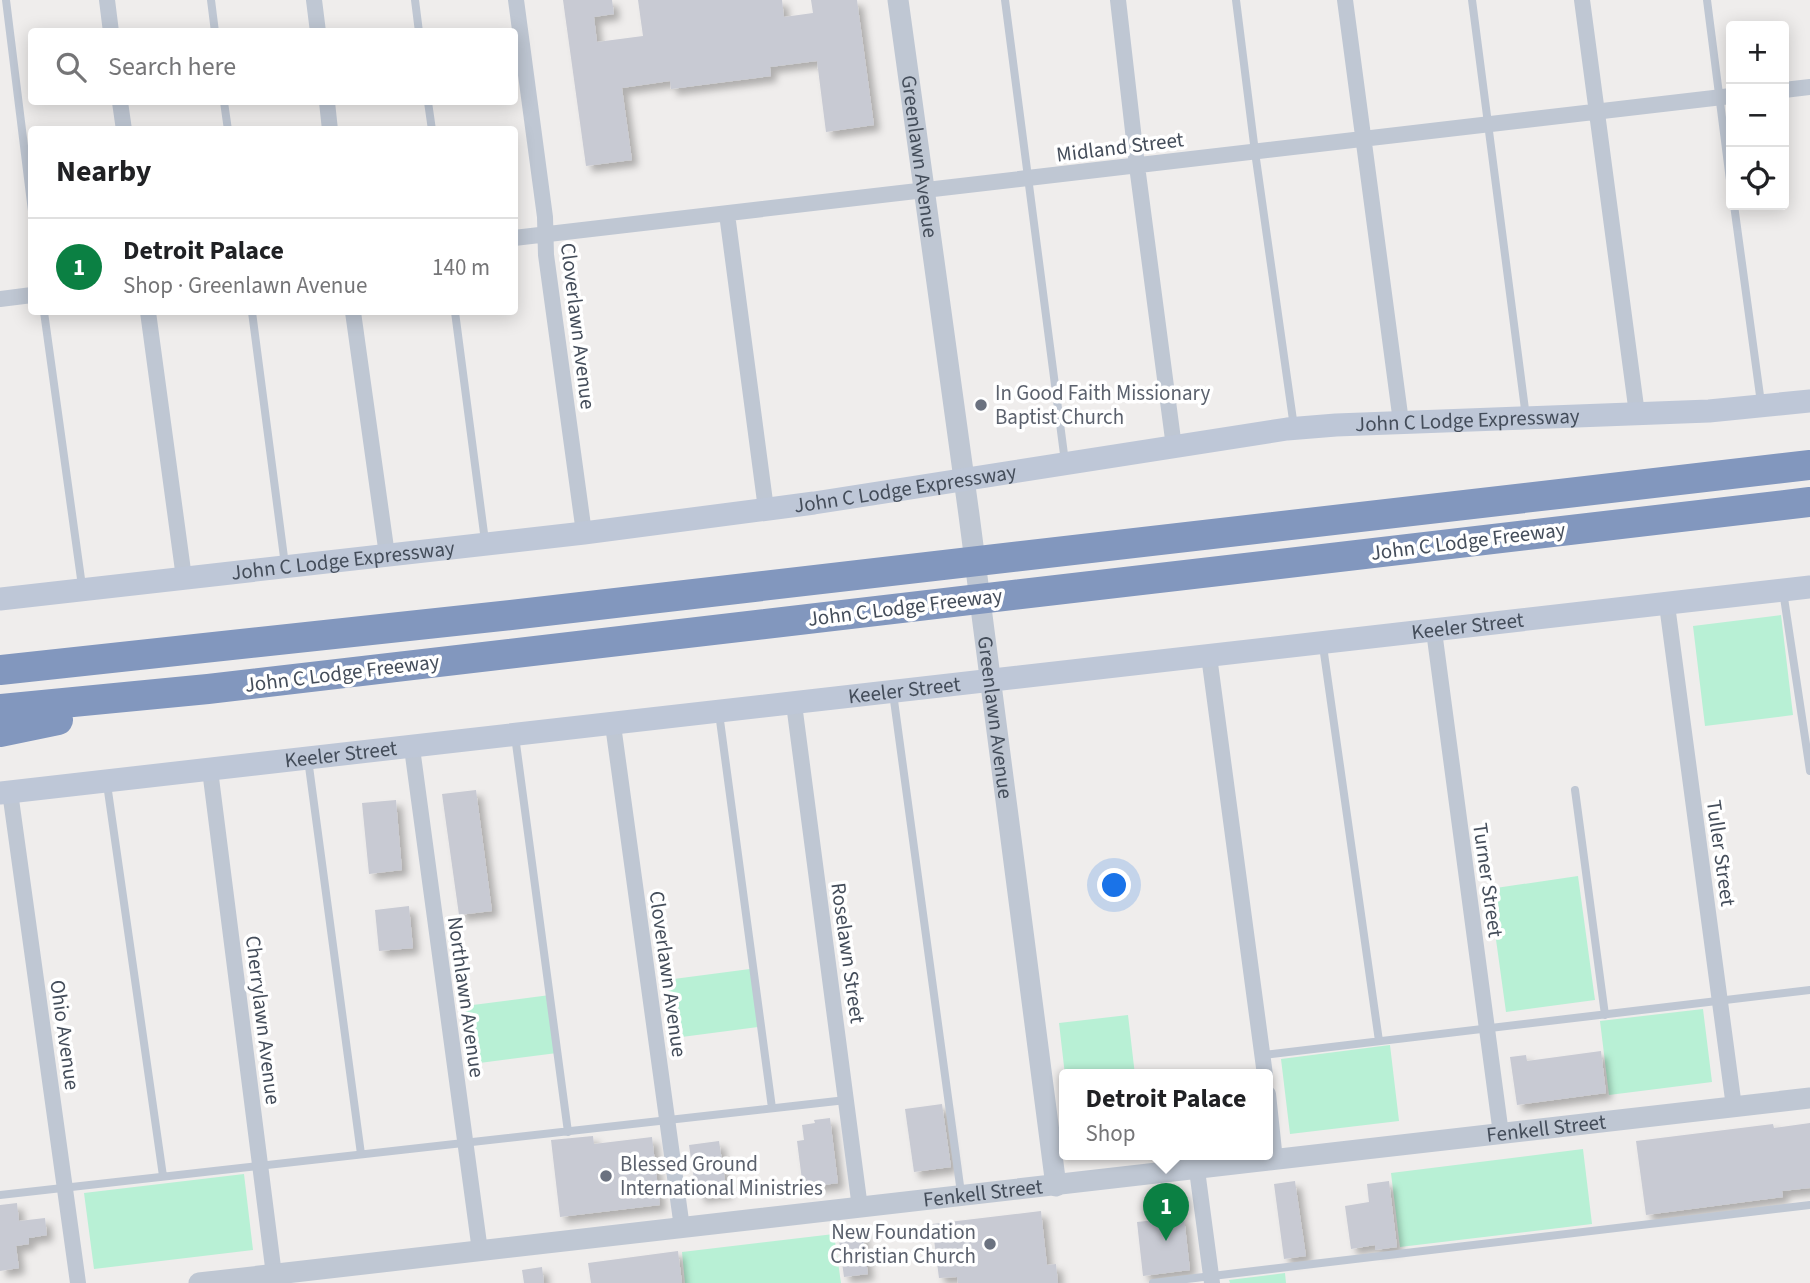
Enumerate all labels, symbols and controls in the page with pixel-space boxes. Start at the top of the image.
map controls [1726,21,1789,210]
button: + [1726,21,1789,84]
search box [28,28,518,105]
icon: search [52,48,90,86]
text: Search here [108,48,236,85]
street label: Greenlawn Avenue [894,73,946,240]
button: − [1726,84,1789,147]
street label: Midland Street [1055,124,1185,170]
button: locate [1726,147,1789,210]
text: Nearby [56,150,151,193]
text: Detroit Palace [123,232,284,269]
street label: Cloverlawn Avenue [553,241,603,411]
text: 1 [73,251,85,284]
text: 140 m [432,251,490,284]
text: Shop · Greenlawn Avenue [123,269,367,302]
place label: In Good Faith Missionary Baptist Church [995,378,1210,432]
marker: In Good Faith Missionary Baptist Church [973,397,989,413]
street label: John C Lodge Expressway [1355,401,1580,439]
street label: John C Lodge Expressway [792,457,1019,520]
street label: John C Lodge Freeway [1369,514,1567,568]
street label: John C Lodge Expressway [230,533,456,588]
street label: John C Lodge Freeway [806,580,1004,634]
street label: Keeler Street [1410,605,1525,647]
street label: Greenlawn Avenue [970,634,1021,801]
street label: John C Lodge Freeway [243,646,441,700]
street label: Keeler Street [846,669,962,711]
street label: Keeler Street [283,733,399,775]
street label: Tuller Street [1699,798,1743,908]
street label: Turner Street [1465,821,1511,939]
your location [1097,868,1131,902]
street label: Roselawn Street [823,881,873,1025]
street label: Cloverlawn Avenue [641,889,695,1059]
street label: Northlawn Avenue [440,915,492,1079]
street label: Cherrylawn Avenue [238,934,288,1106]
street label: Ohio Avenue [42,978,88,1092]
popup [1059,1069,1273,1160]
text: Detroit Palace [1086,1080,1246,1117]
street label: Fenkell Street [1485,1107,1607,1150]
text: Shop [1086,1117,1136,1150]
place label: Blessed Ground International Ministries [620,1149,823,1203]
marker: Blessed Ground International Ministries [598,1168,614,1184]
street label: Fenkell Street [922,1171,1044,1215]
pin: 1 [1143,1183,1189,1241]
place label: New Foundation Christian Church [830,1217,976,1271]
marker: New Foundation Christian Church [982,1236,998,1252]

